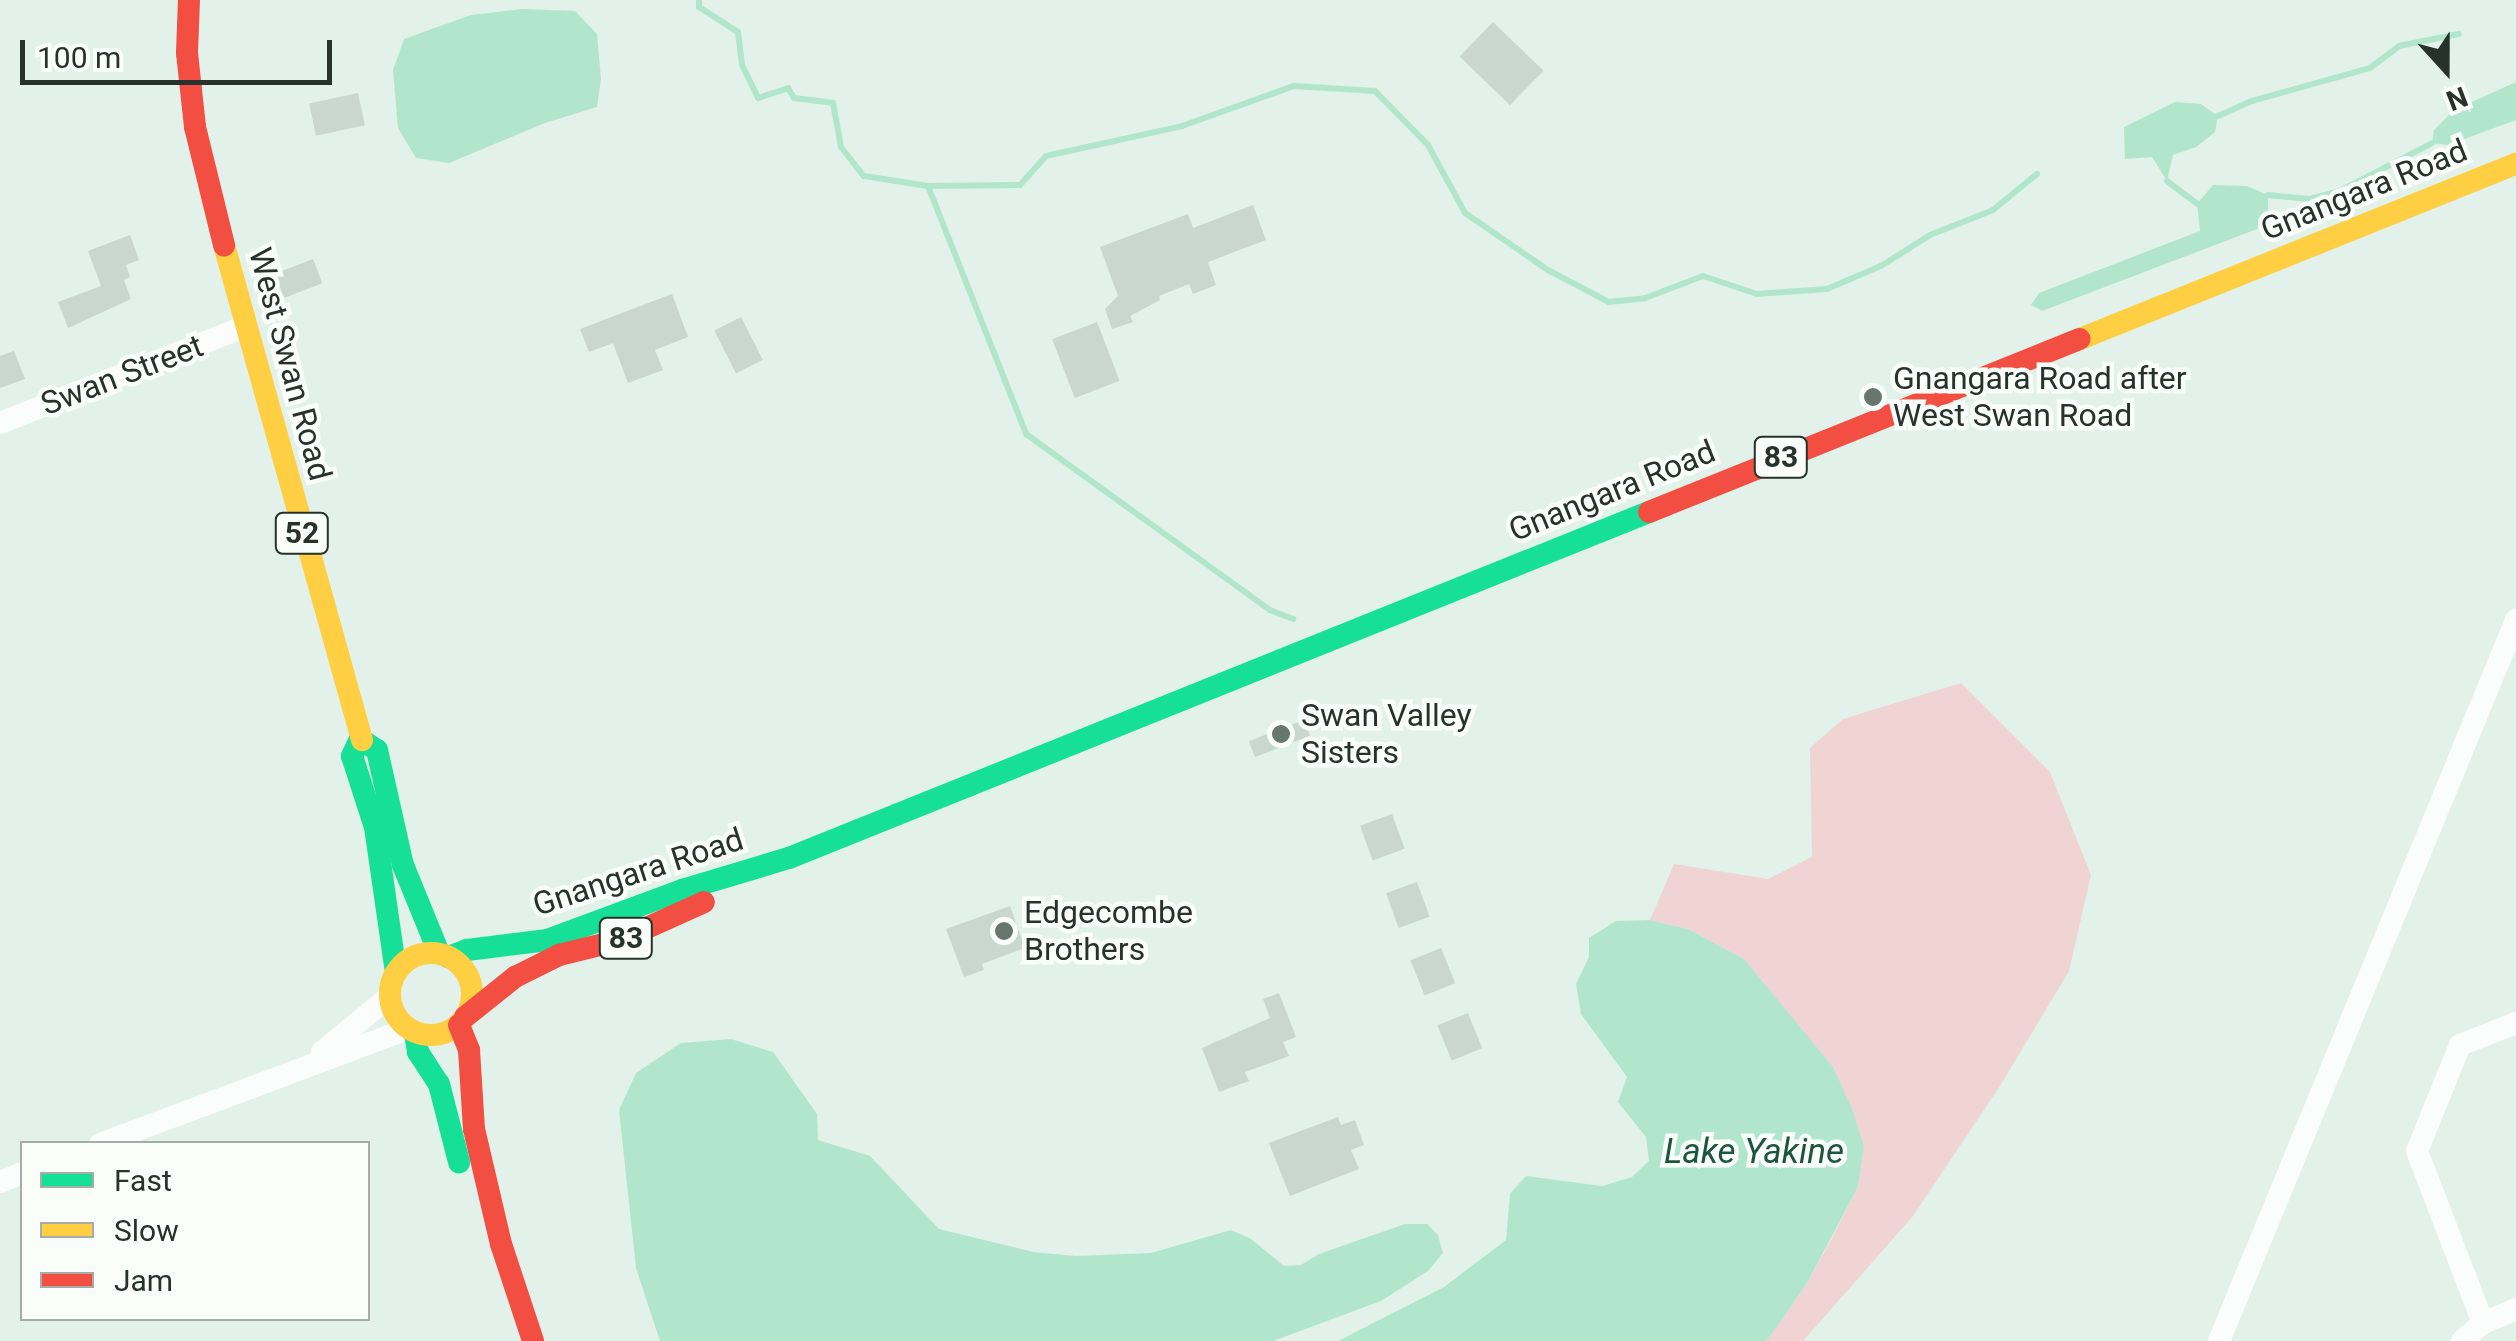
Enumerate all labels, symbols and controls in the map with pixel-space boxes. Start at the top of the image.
scale bar [25,20,338,82]
north arrow [2396,20,2496,120]
text: 100 m [37,40,121,75]
text: N [2442,80,2472,117]
street label: Gnangara Road [2255,131,2473,249]
street label: West Swan Road [240,243,340,485]
street label: Swan Street [36,327,208,423]
place label: Gnangara Road after West Swan Road [1893,360,2187,435]
marker: Gnangara Road after West Swan Road [1862,386,1884,408]
street label: Gnangara Road [1503,432,1721,550]
road number: 83 [1754,432,1808,482]
road number: 52 [274,508,330,558]
place label: Swan Valley Sisters [1301,697,1472,772]
marker: Swan Valley Sisters [1270,723,1292,745]
street label: Gnangara Road [528,820,748,924]
place label: Edgecombe Brothers [1024,894,1193,969]
road number: 83 [598,913,654,963]
marker: Edgecombe Brothers [993,920,1015,942]
water label: Lake Yakine [1664,1131,1844,1173]
legend [20,1141,370,1321]
text: Fast [114,1163,172,1198]
text: Slow [114,1213,179,1248]
text: Jam [114,1263,173,1298]

